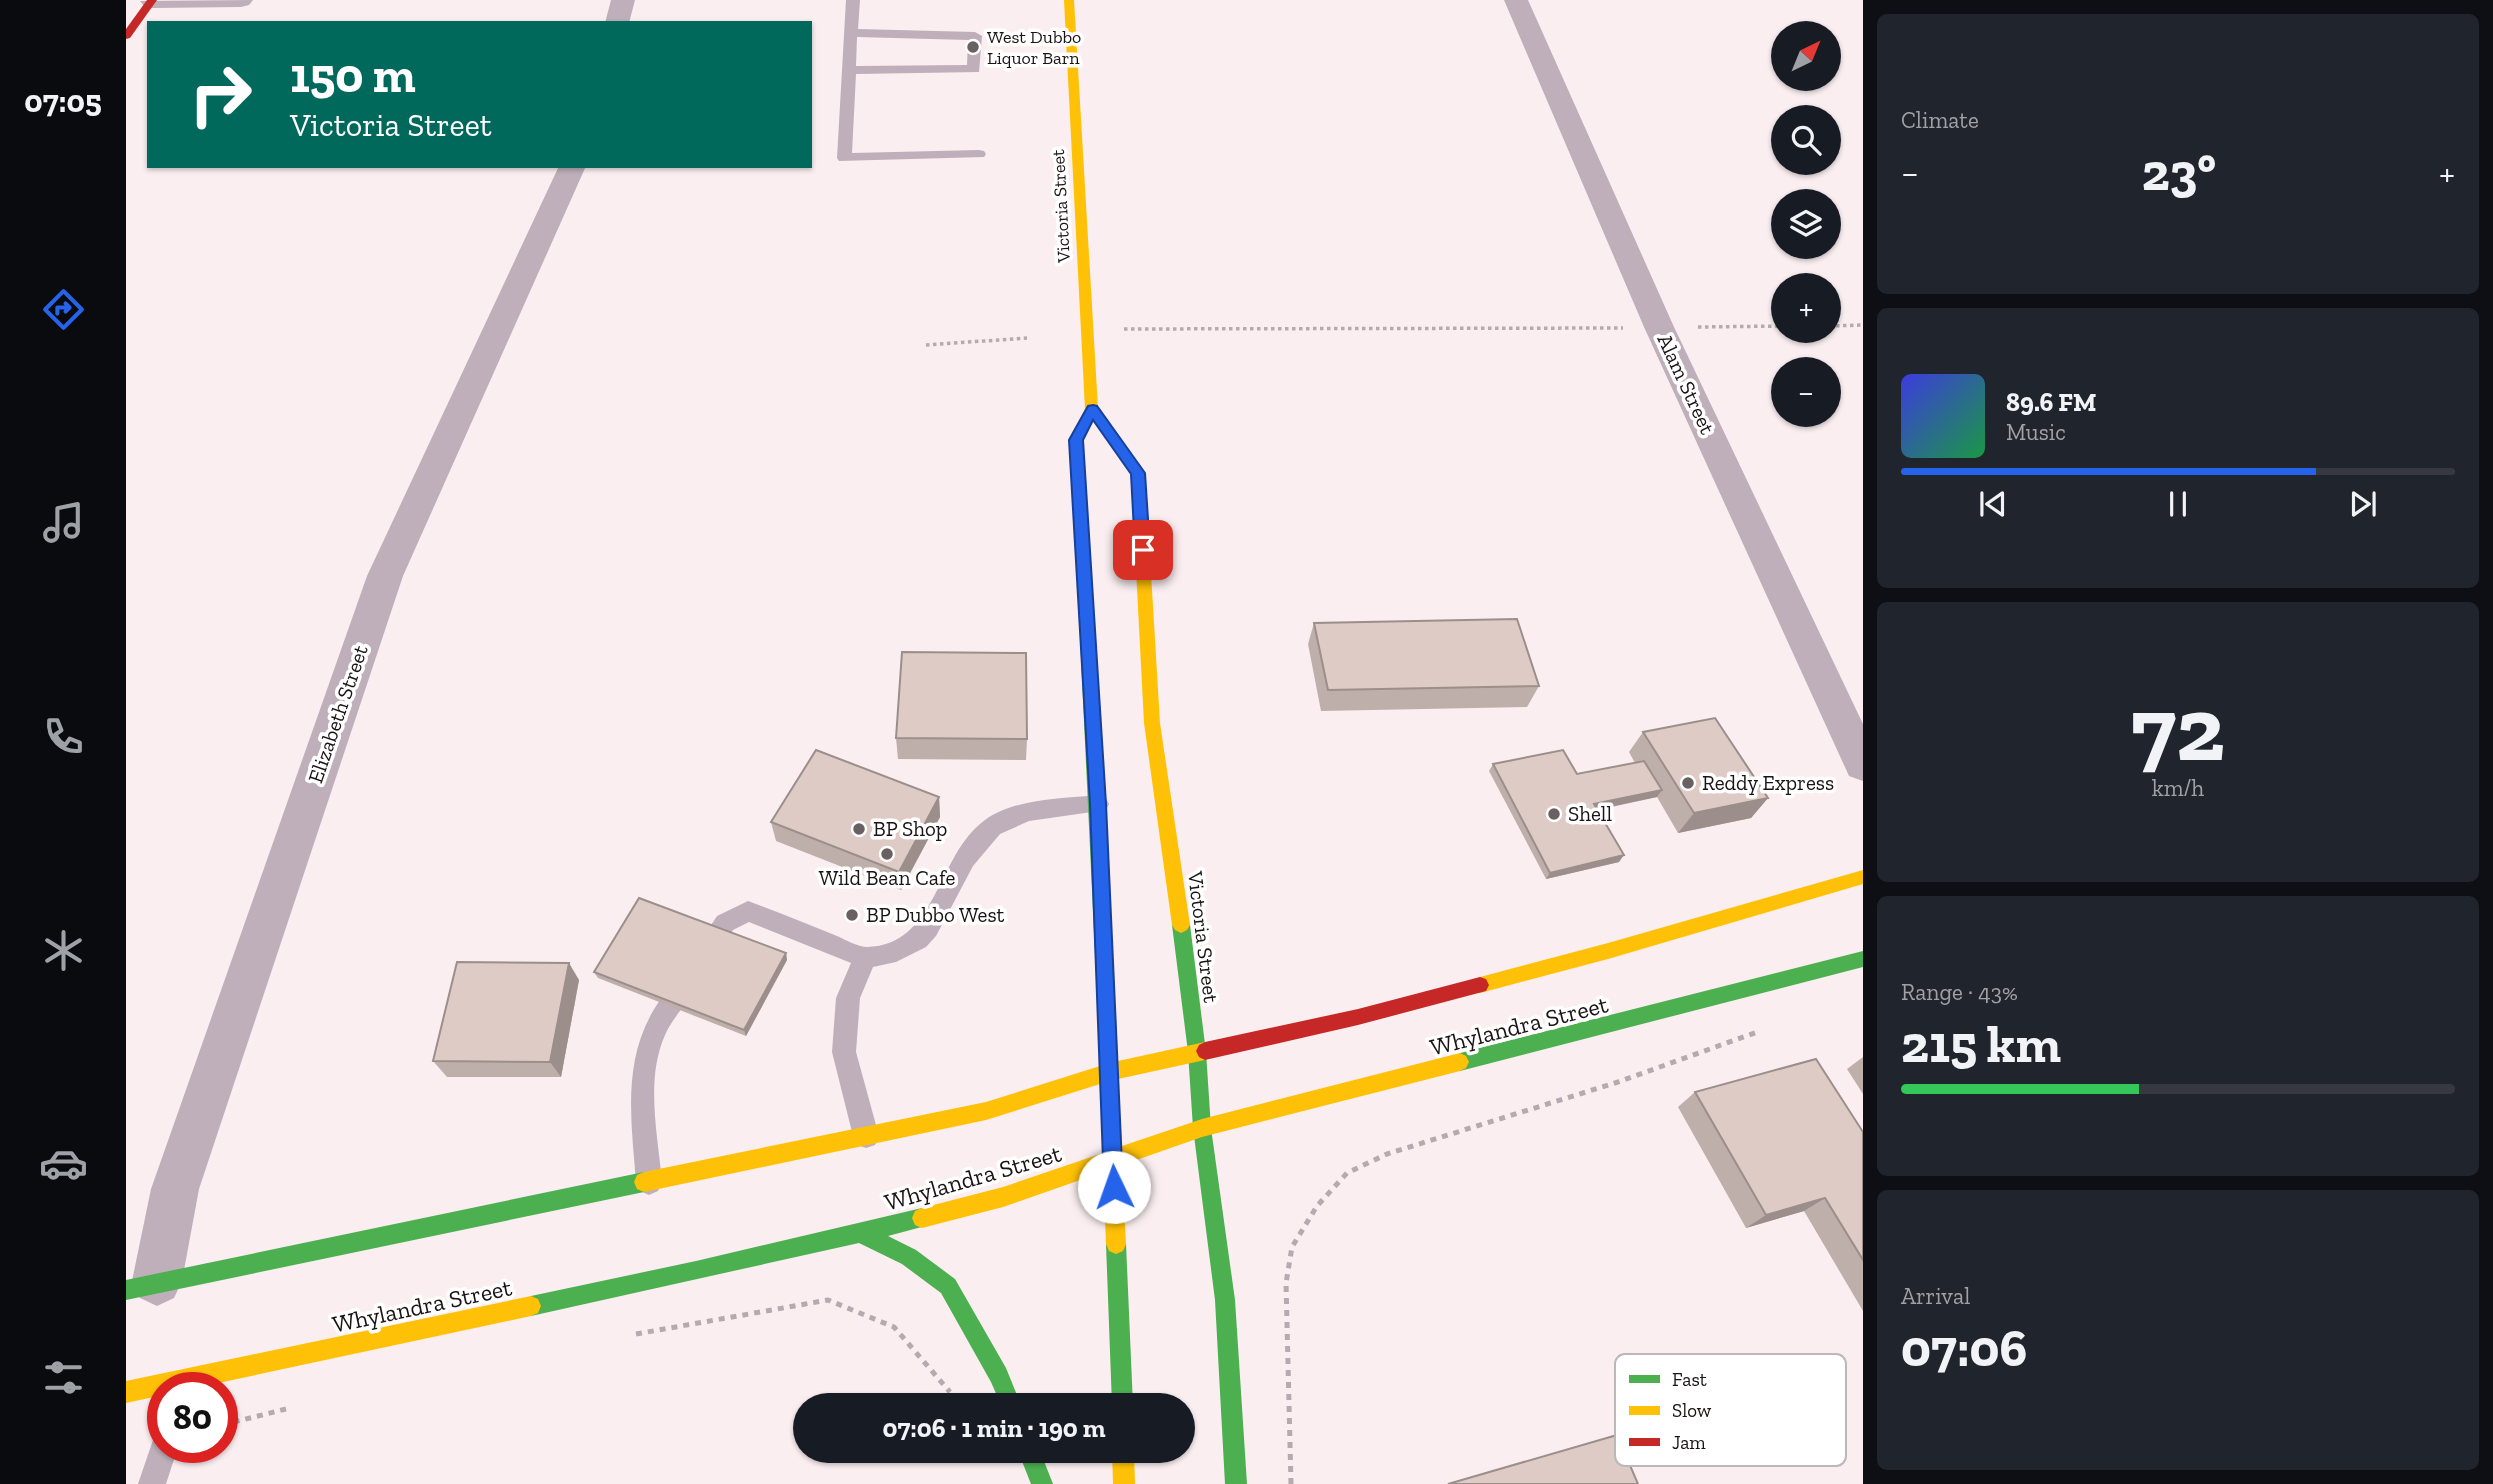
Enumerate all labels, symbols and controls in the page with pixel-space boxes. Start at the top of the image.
north arrow [1771,21,1841,91]
map controls [1771,21,1841,427]
place label: West Dubbo Liquor Barn [987,26,1081,69]
marker: West Dubbo Liquor Barn [965,39,981,55]
text: 150 m [290,46,416,105]
icon: right [175,49,266,140]
text: 07:05 [24,82,102,120]
button: search [1771,105,1841,175]
text: Victoria Street [290,106,492,144]
text: Climate [1901,106,1979,134]
text: 23° [2142,141,2216,203]
street label: Victoria Street [1047,148,1075,264]
text: − [1901,150,1919,196]
text: + [2439,150,2455,196]
button: layers [1771,189,1841,259]
button: + [1771,273,1841,343]
icon: directions [39,285,88,334]
street label: Alam Street [1652,330,1721,438]
button: − [1771,357,1841,427]
text: 89.6 FM [2006,386,2096,418]
text: Music [2006,418,2066,446]
icon: previous [1974,485,2012,523]
icon: pause [2159,485,2197,523]
icon: next [2344,485,2382,523]
icon: music [39,498,88,547]
pin [1113,520,1173,580]
icon: arrive [1124,531,1162,569]
street label: Elizabeth Street [302,641,373,786]
text: 72 [2131,674,2225,783]
icon: phone [39,712,88,761]
place label: Reddy Express [1702,770,1834,795]
text: km/h [2152,774,2204,802]
marker: Reddy Express [1680,775,1696,791]
place label: Shell [1568,801,1612,826]
marker: Shell [1546,806,1562,822]
place label: BP Shop [873,816,947,841]
marker: BP Shop [851,821,867,837]
marker: Wild Bean Cafe [879,846,895,862]
place label: Wild Bean Cafe [819,865,955,890]
street label: Victoria Street [1183,869,1224,1004]
place label: BP Dubbo West [866,902,1005,927]
marker: BP Dubbo West [844,907,860,923]
icon: climate [39,926,88,975]
text: Range · 43% [1901,978,2018,1006]
street label: Whylandra Street [1427,989,1611,1062]
text: 215 km [1901,1013,2061,1075]
street label: Whylandra Street [881,1138,1065,1217]
icon: car [39,1139,88,1188]
position arrow [1077,1150,1151,1224]
street label: Whylandra Street [330,1272,514,1339]
text: Arrival [1901,1282,1970,1310]
text: 07:06 [1901,1317,2027,1379]
icon: filters [39,1353,88,1402]
legend [1615,1354,1846,1466]
text: Fast [1672,1368,1707,1391]
speed limit sign: 80 [147,1372,238,1463]
text: Slow [1672,1399,1712,1422]
text: 07:06 · 1 min · 190 m [883,1412,1105,1444]
text: Jam [1672,1431,1706,1454]

